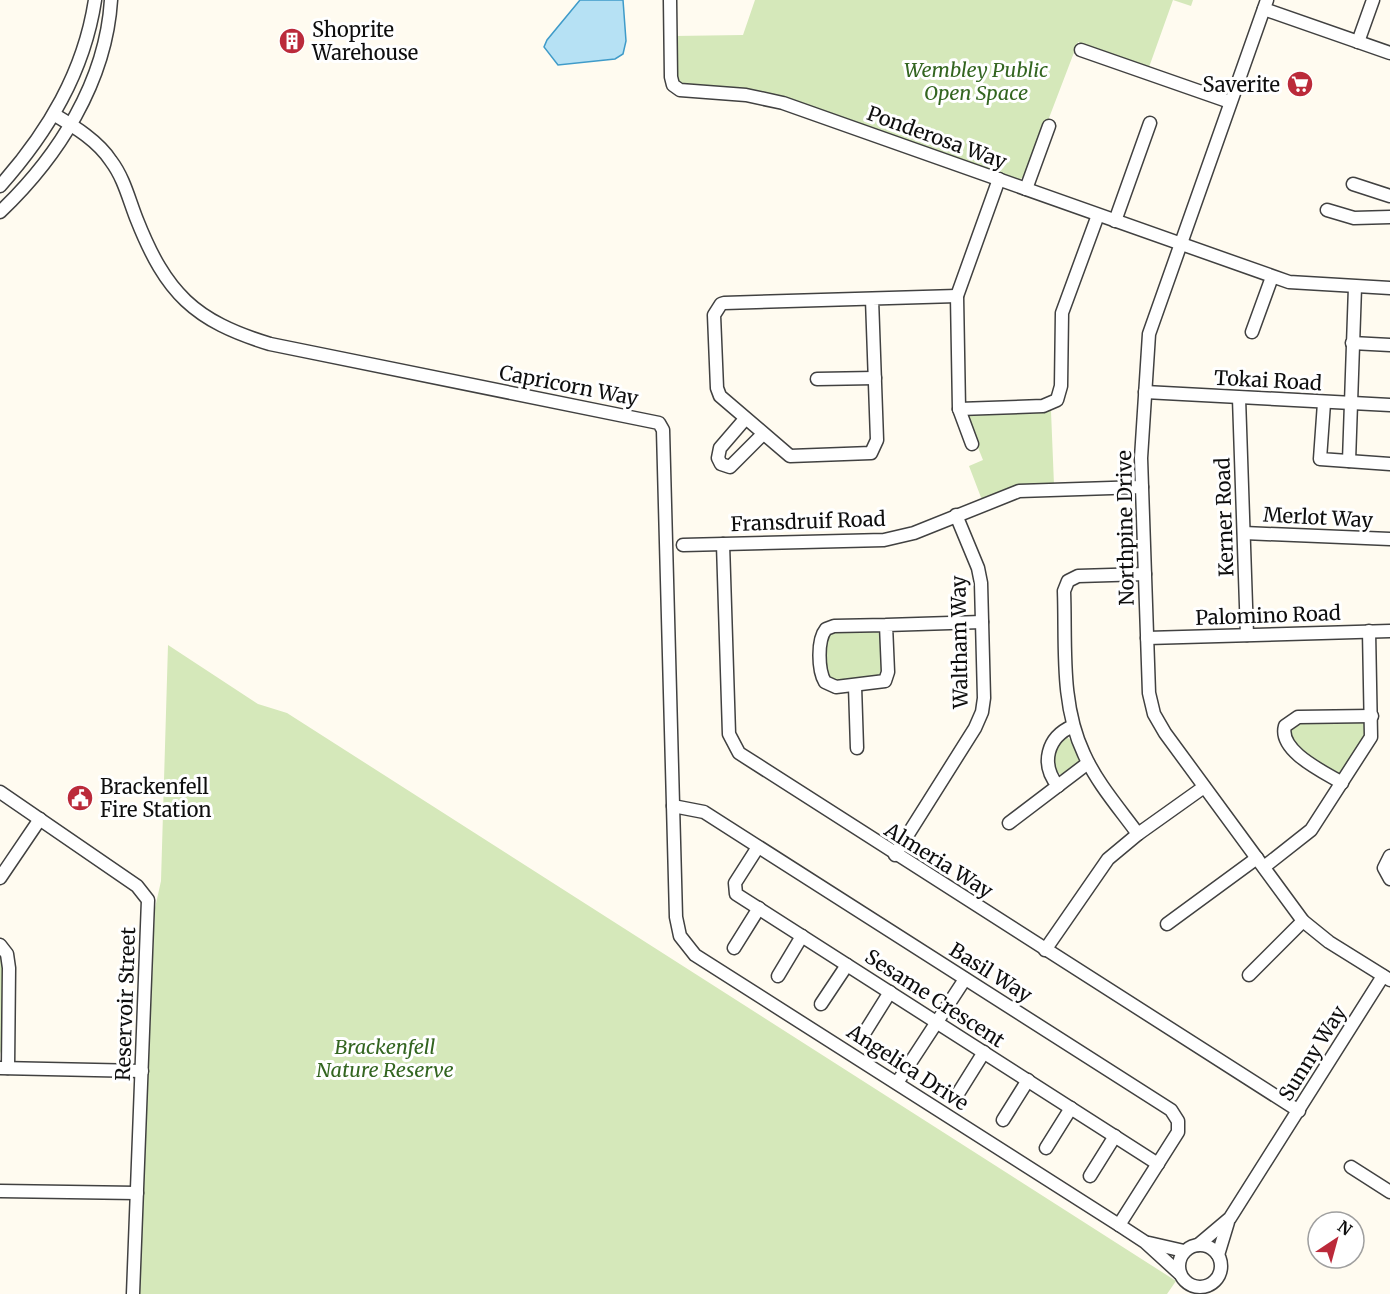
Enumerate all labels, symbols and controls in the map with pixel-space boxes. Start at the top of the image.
place label: Shoprite Warehouse [311,17,418,65]
building icon: Shoprite Warehouse [277,26,307,56]
park label: Wembley Public Open Space [904,57,1048,105]
supermarket icon: Saverite [1285,69,1315,99]
place label: Saverite [1203,72,1280,97]
street label: Ponderosa Way [864,100,1011,174]
street label: Capricorn Way [497,359,641,411]
street label: Tokai Road [1213,365,1323,395]
street label: Northpine Drive [1111,450,1139,606]
street label: Kerner Road [1209,457,1239,577]
street label: Merlot Way [1262,502,1374,532]
street label: Fransdruif Road [730,506,886,536]
street label: Waltham Way [945,575,973,710]
street label: Palomino Road [1195,600,1341,630]
place label: Brackenfell Fire Station [100,774,212,822]
public building icon: Brackenfell Fire Station [65,783,95,813]
street label: Almeria Way [879,816,998,903]
street label: Reservoir Street [110,926,140,1082]
street label: Basil Way [945,937,1037,1007]
street label: Sesame Crescent [860,944,1010,1053]
street label: Sunny Way [1273,1000,1351,1105]
street label: Angelica Drive [842,1018,973,1115]
park label: Brackenfell Nature Reserve [316,1034,454,1082]
north arrow [1306,1210,1366,1270]
text: N [1334,1216,1356,1240]

